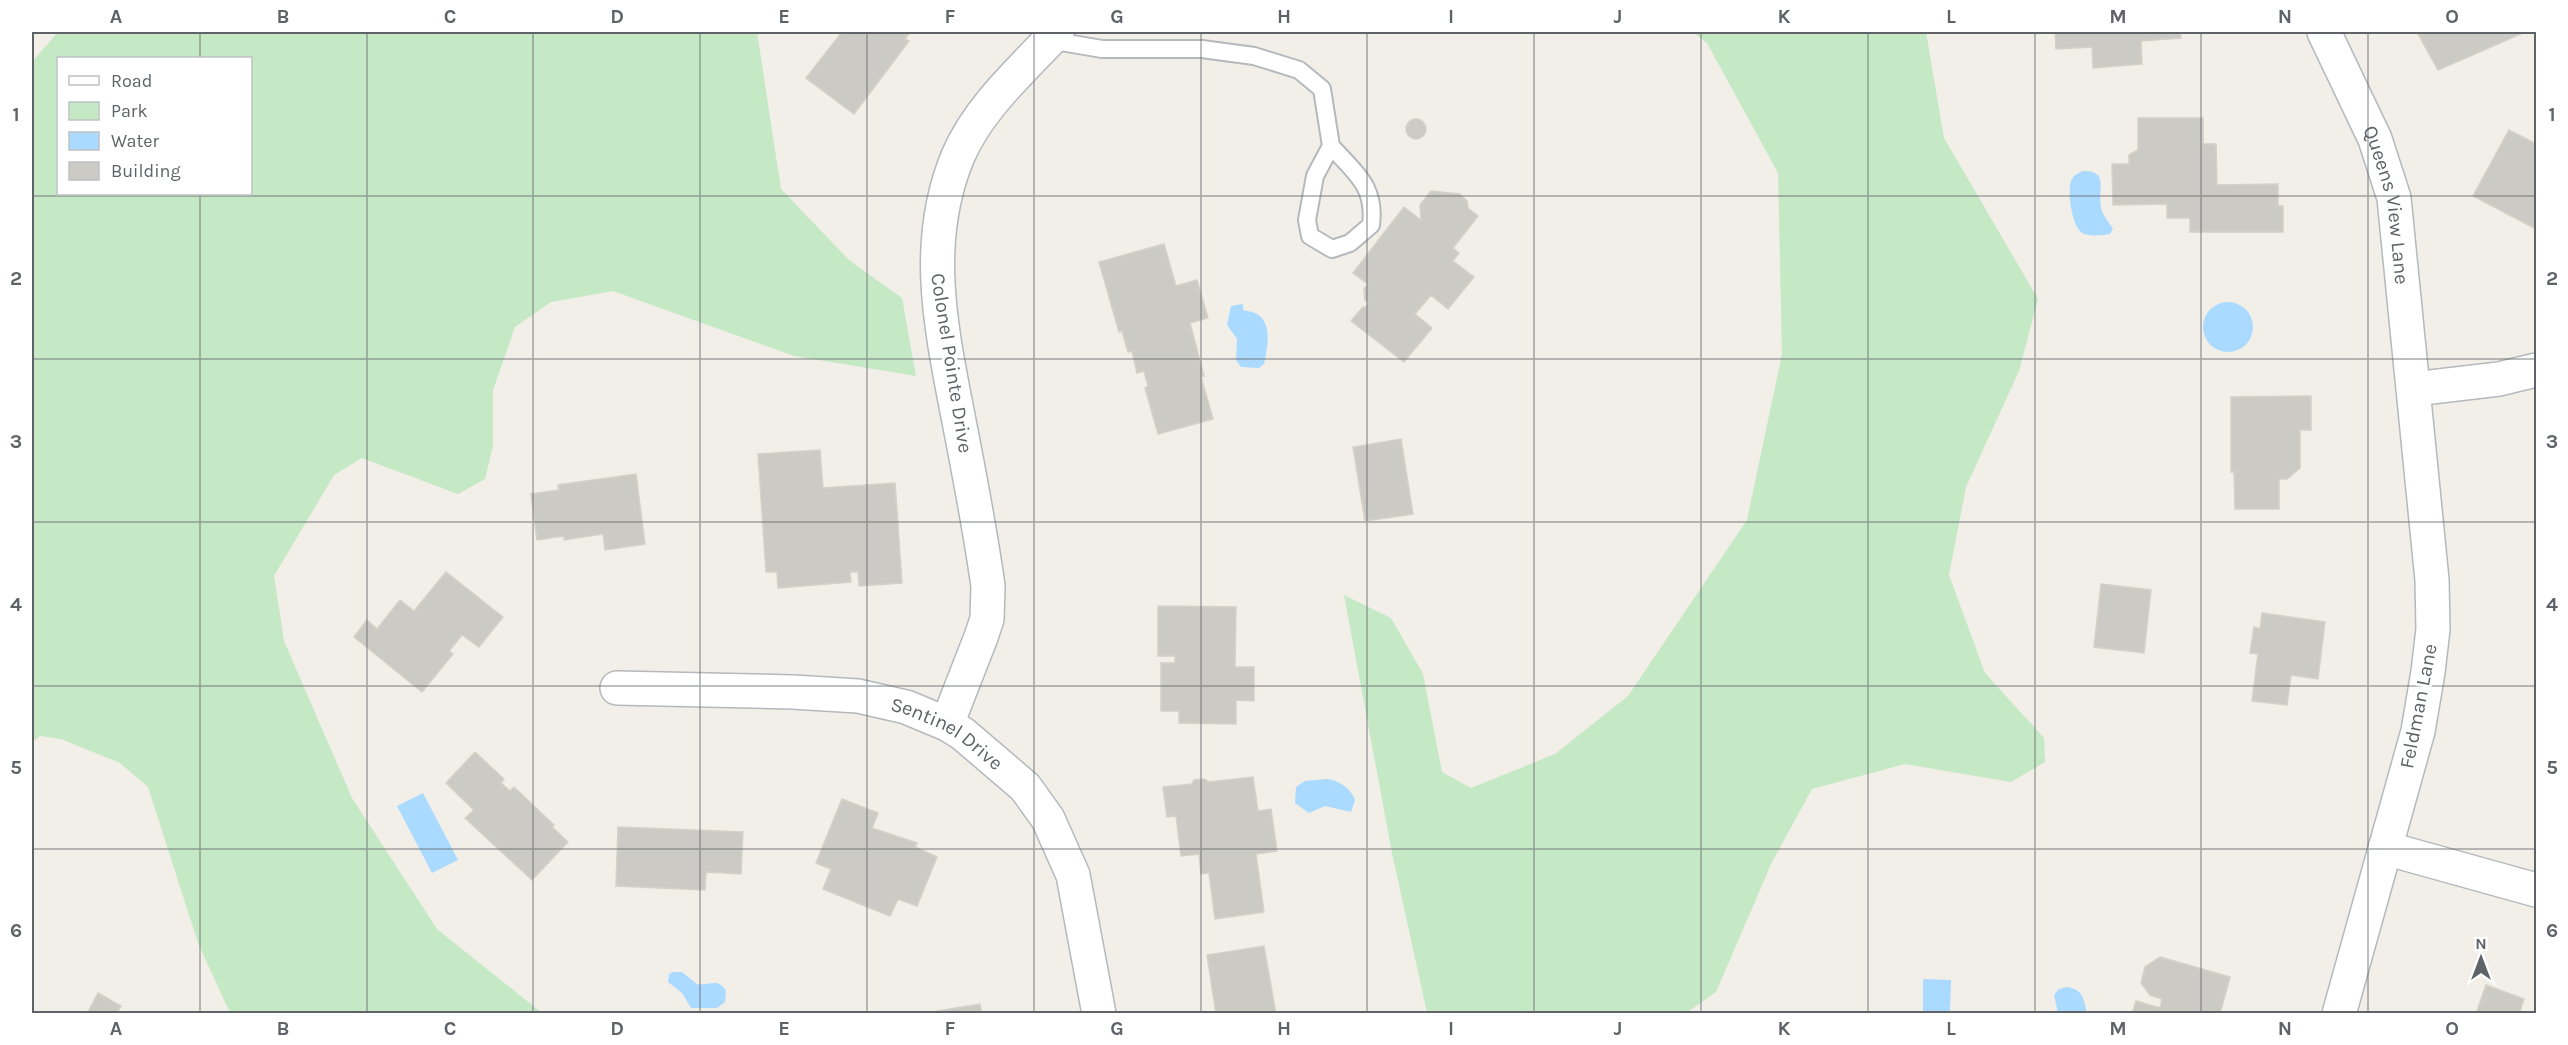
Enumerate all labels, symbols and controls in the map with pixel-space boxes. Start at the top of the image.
text: A [110,5,123,28]
text: B [277,5,289,28]
text: C [444,5,456,28]
text: D [610,5,624,28]
text: E [778,5,790,28]
text: F [945,5,956,28]
text: G [1110,5,1124,28]
text: H [1277,5,1291,28]
text: I [1448,5,1454,28]
text: J [1614,5,1622,28]
text: K [1777,5,1791,28]
text: L [1946,5,1956,28]
text: M [2109,5,2127,28]
text: N [2278,5,2292,28]
text: O [2445,5,2459,28]
legend [57,57,252,195]
text: Road [111,70,152,92]
text: Park [111,100,148,122]
text: 1 [12,103,20,126]
text: 1 [2548,103,2556,126]
street label: Queens View Lane [2358,122,2414,286]
text: Water [111,130,159,152]
text: Building [111,160,181,182]
text: 2 [10,267,22,290]
text: 2 [2546,267,2558,290]
street label: Colonel Pointe Drive [926,272,977,455]
text: 3 [10,430,22,453]
text: 3 [2546,430,2558,453]
text: 4 [10,593,22,616]
text: 4 [2546,593,2558,616]
street label: Feldman Lane [2395,642,2442,771]
street label: Sentinel Drive [889,693,1007,775]
text: 5 [10,756,22,779]
text: 5 [2546,756,2558,779]
text: 6 [10,919,22,942]
text: 6 [2546,919,2558,942]
north arrow [2451,928,2511,988]
text: N [2475,934,2487,953]
text: A [110,1017,123,1040]
text: B [277,1017,289,1040]
text: C [444,1017,456,1040]
text: D [610,1017,624,1040]
text: E [778,1017,790,1040]
text: F [945,1017,956,1040]
text: G [1110,1017,1124,1040]
text: H [1277,1017,1291,1040]
text: I [1448,1017,1454,1040]
text: J [1614,1017,1622,1040]
text: K [1777,1017,1791,1040]
text: L [1946,1017,1956,1040]
text: M [2109,1017,2127,1040]
text: N [2278,1017,2292,1040]
text: O [2445,1017,2459,1040]

